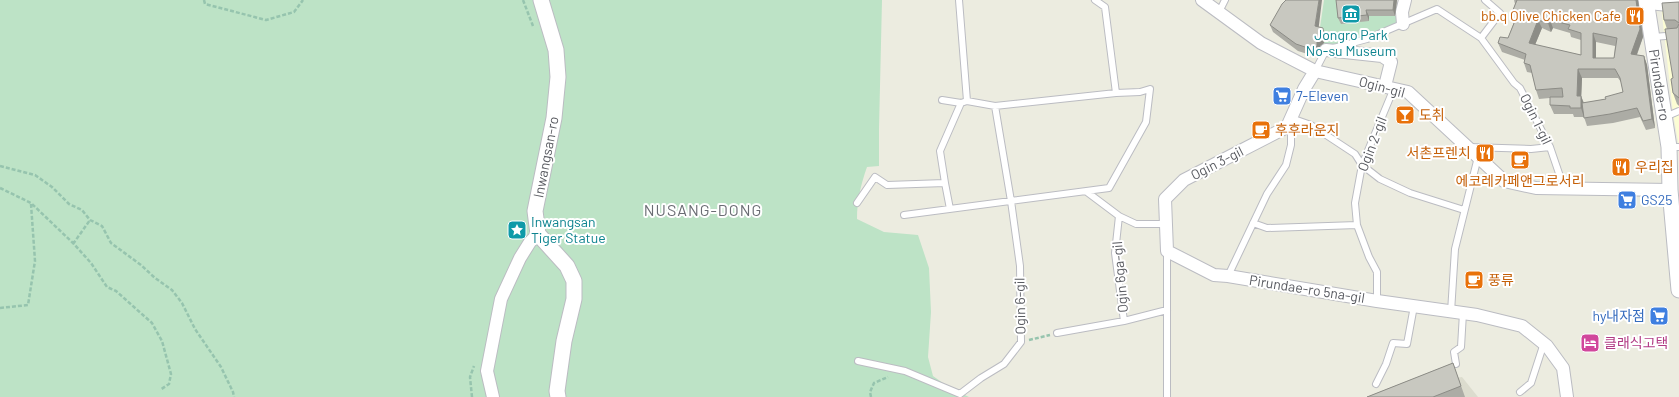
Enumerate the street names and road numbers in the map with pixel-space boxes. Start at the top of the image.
street label: Pirundae-ro [1646,48,1674,122]
street label: Ogin-gil [1357,72,1407,101]
street label: Ogin 1-gil [1517,90,1556,147]
street label: Ogin 2-gil [1353,114,1390,174]
street label: Inwangsan-ro [529,115,562,199]
street label: Ogin 3-gil [1188,142,1246,183]
street label: Ogin 6ga-gil [1108,241,1131,313]
street label: Pirundae-ro 5na-gil [1248,271,1366,306]
street label: Ogin 6-gil [1011,277,1028,335]

